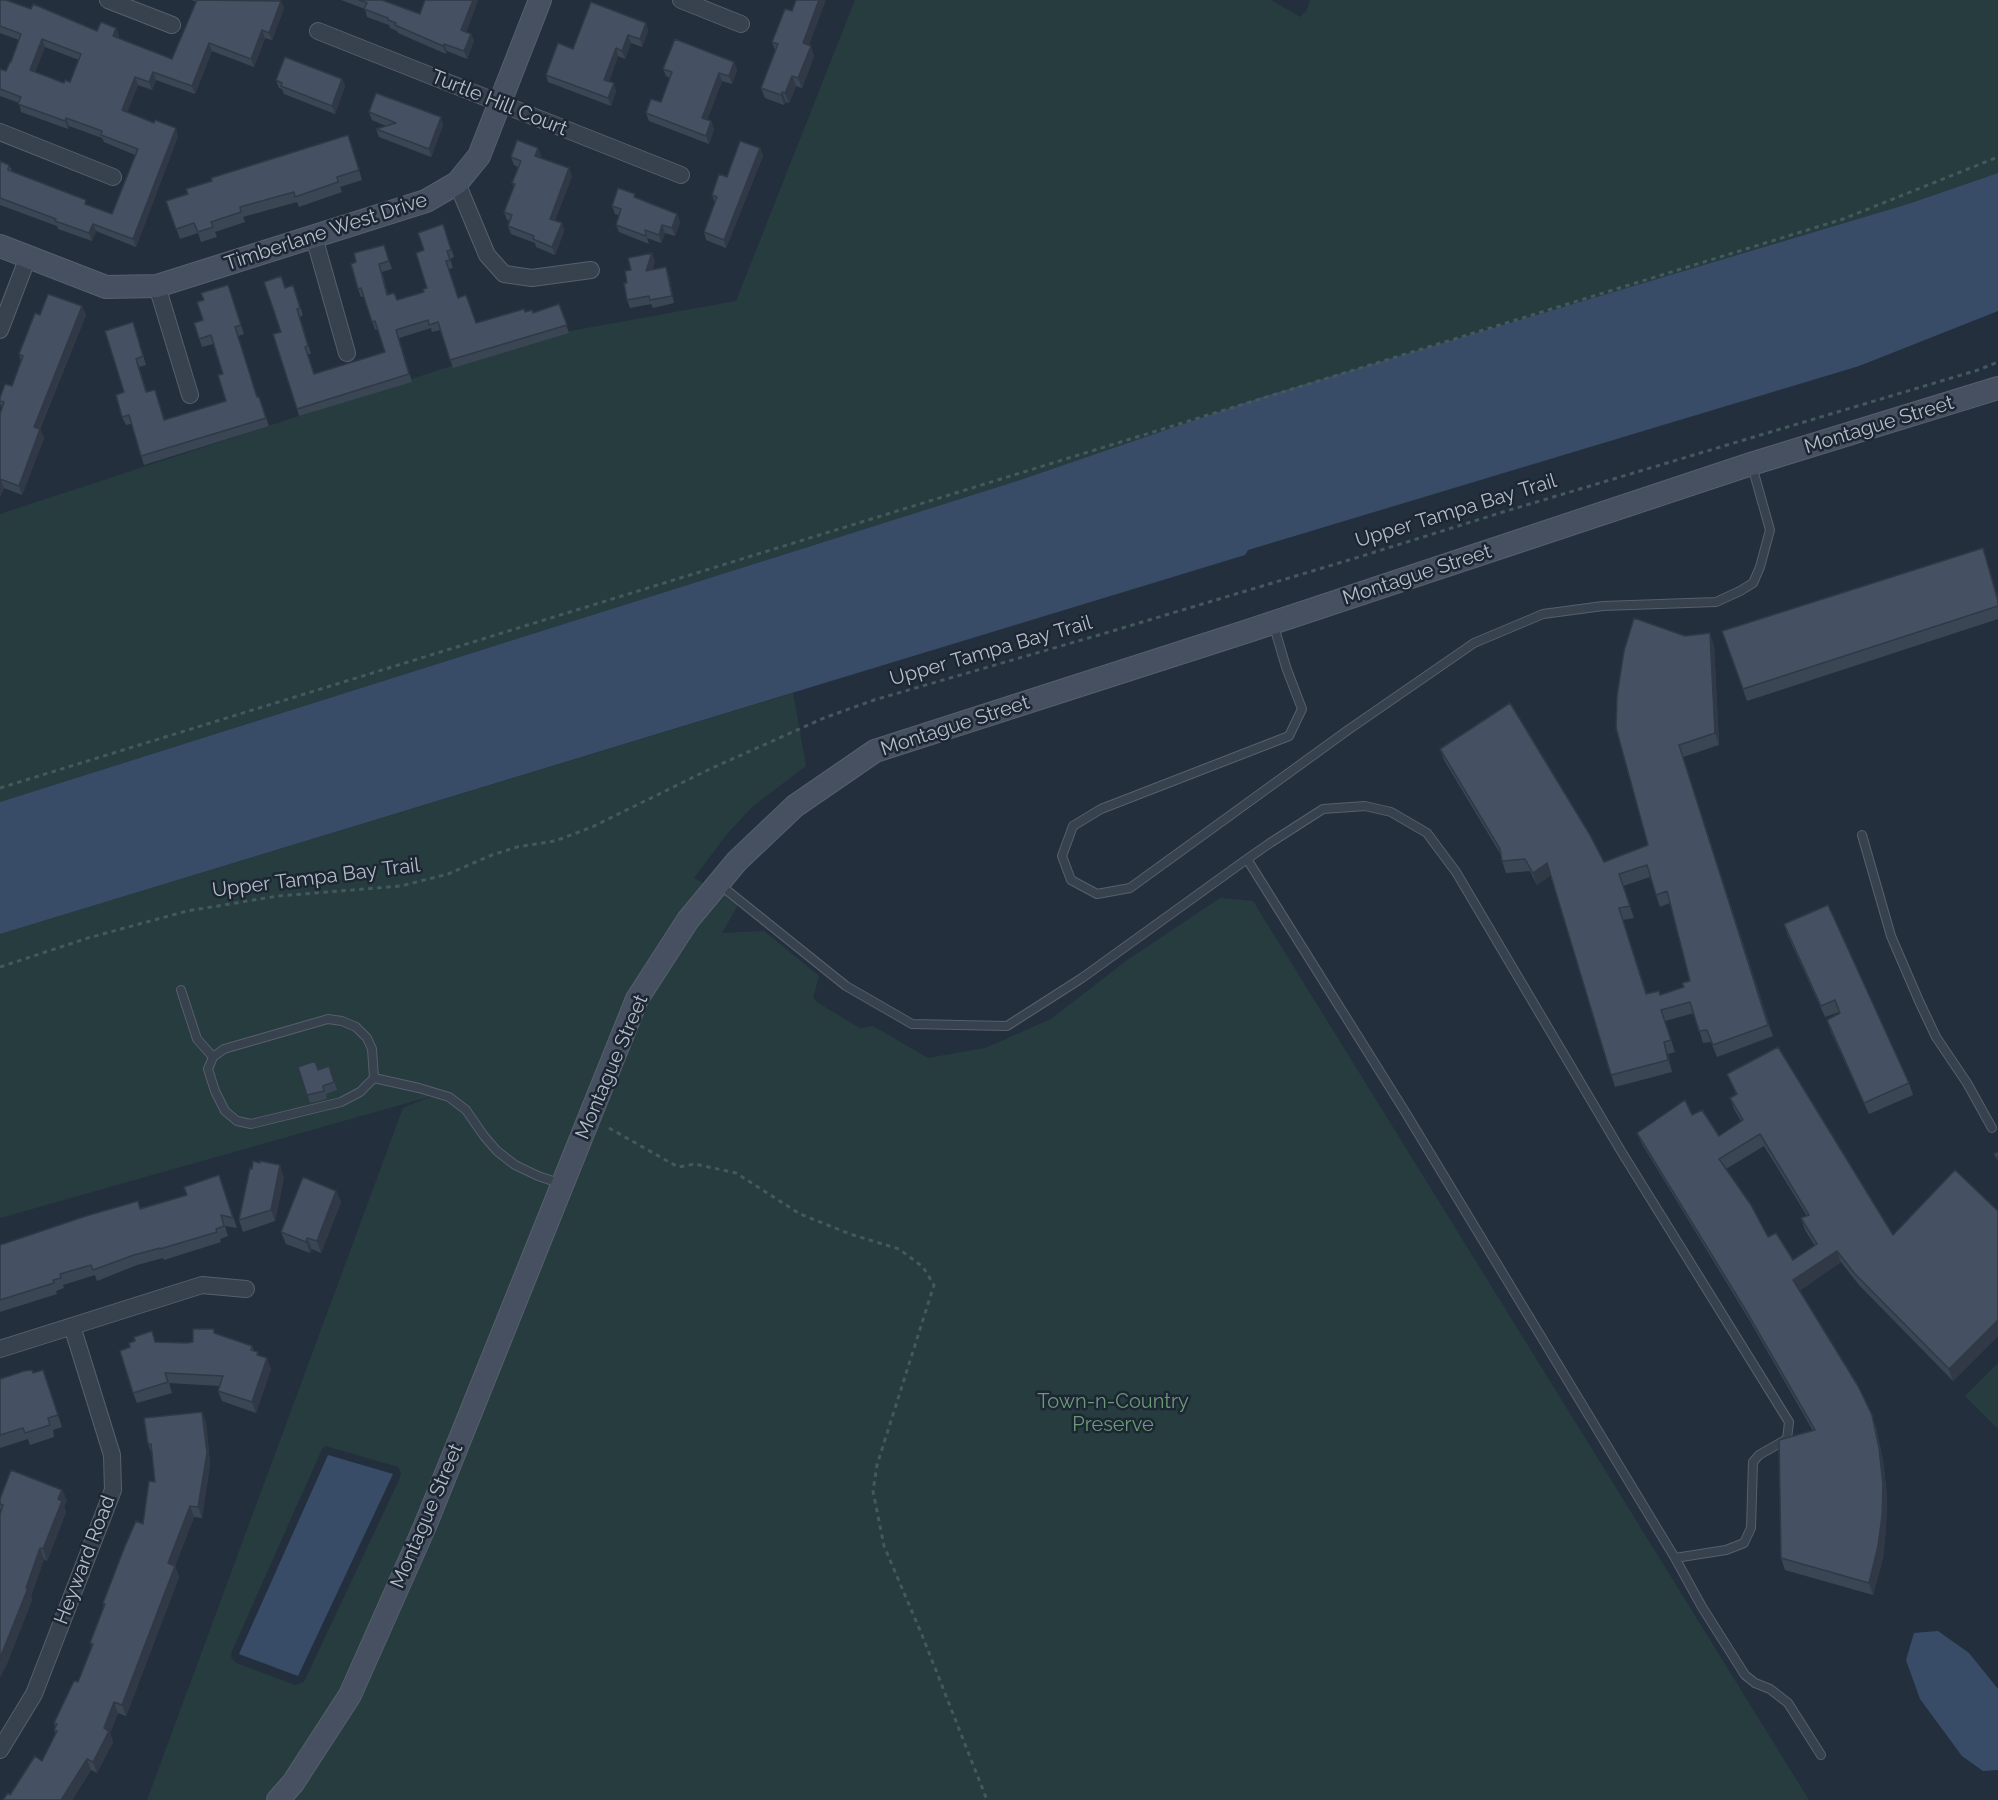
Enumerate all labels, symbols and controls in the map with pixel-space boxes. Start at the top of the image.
street label: Turtle Hill Court [427,65,571,141]
street label: Timberlane West Drive [222,188,430,276]
street label: Montague Street [1801,391,1957,459]
street label: Upper Tampa Bay Trail [1352,469,1560,553]
street label: Montague Street [1340,540,1494,610]
street label: Upper Tampa Bay Trail [887,611,1095,691]
street label: Montague Street [878,691,1032,761]
street label: Upper Tampa Bay Trail [211,853,421,903]
street label: Montague Street [571,991,653,1143]
park label: Town-n-Country Preserve [1037,1390,1189,1437]
street label: Montague Street [386,1440,468,1592]
street label: Heyward Road [49,1492,121,1628]

